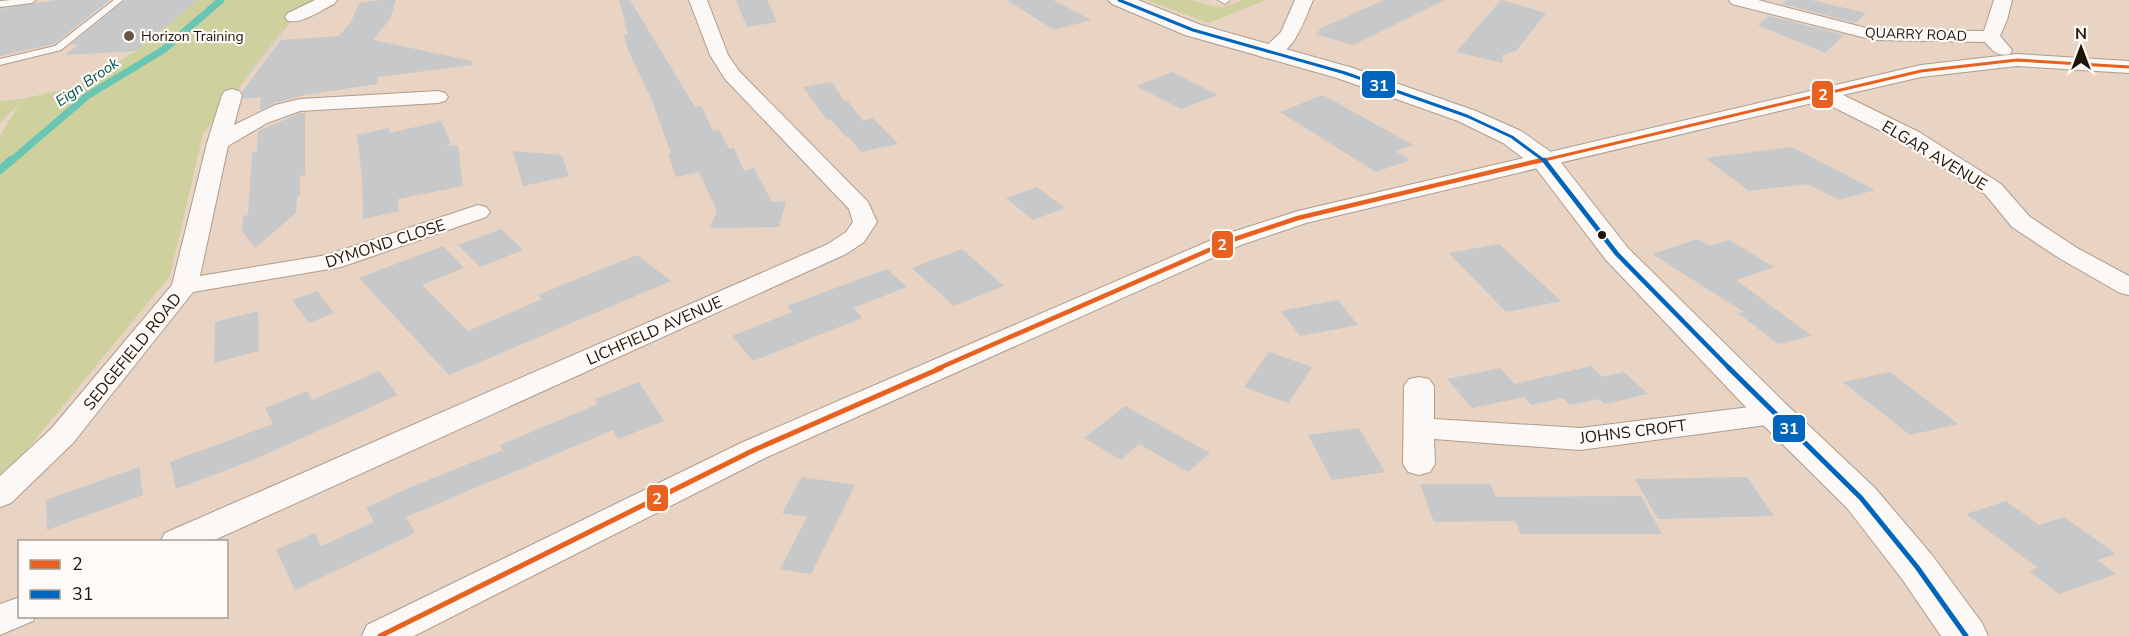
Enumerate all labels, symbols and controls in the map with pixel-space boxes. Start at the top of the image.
north arrow [2051,18,2111,78]
street label: QUARRY ROAD [1865,23,1967,46]
text: N [2075,23,2087,45]
place label: Horizon Training [141,27,244,46]
marker: Horizon Training [122,29,136,43]
water label: Eign Brook [51,53,123,111]
line badge: 31 [1361,70,1396,99]
text: 31 [1369,75,1389,97]
line badge: 2 [1811,80,1834,109]
text: 2 [1818,84,1828,106]
street label: ELGAR AVENUE [1878,116,1991,196]
street label: DYMOND CLOSE [322,214,448,274]
unlabelled marker [1596,229,1608,241]
line badge: 2 [1211,230,1234,259]
text: 2 [1217,234,1227,256]
street label: SEDGEFIELD ROAD [79,288,187,415]
street label: LICHFIELD AVENUE [583,291,726,371]
street label: JOHNS CROFT [1577,414,1688,450]
line badge: 31 [1772,414,1806,443]
text: 31 [1779,418,1799,440]
line badge: 2 [646,484,669,512]
text: 2 [652,488,662,510]
legend [18,540,228,618]
text: 2 [72,552,83,576]
text: 31 [72,582,94,606]

